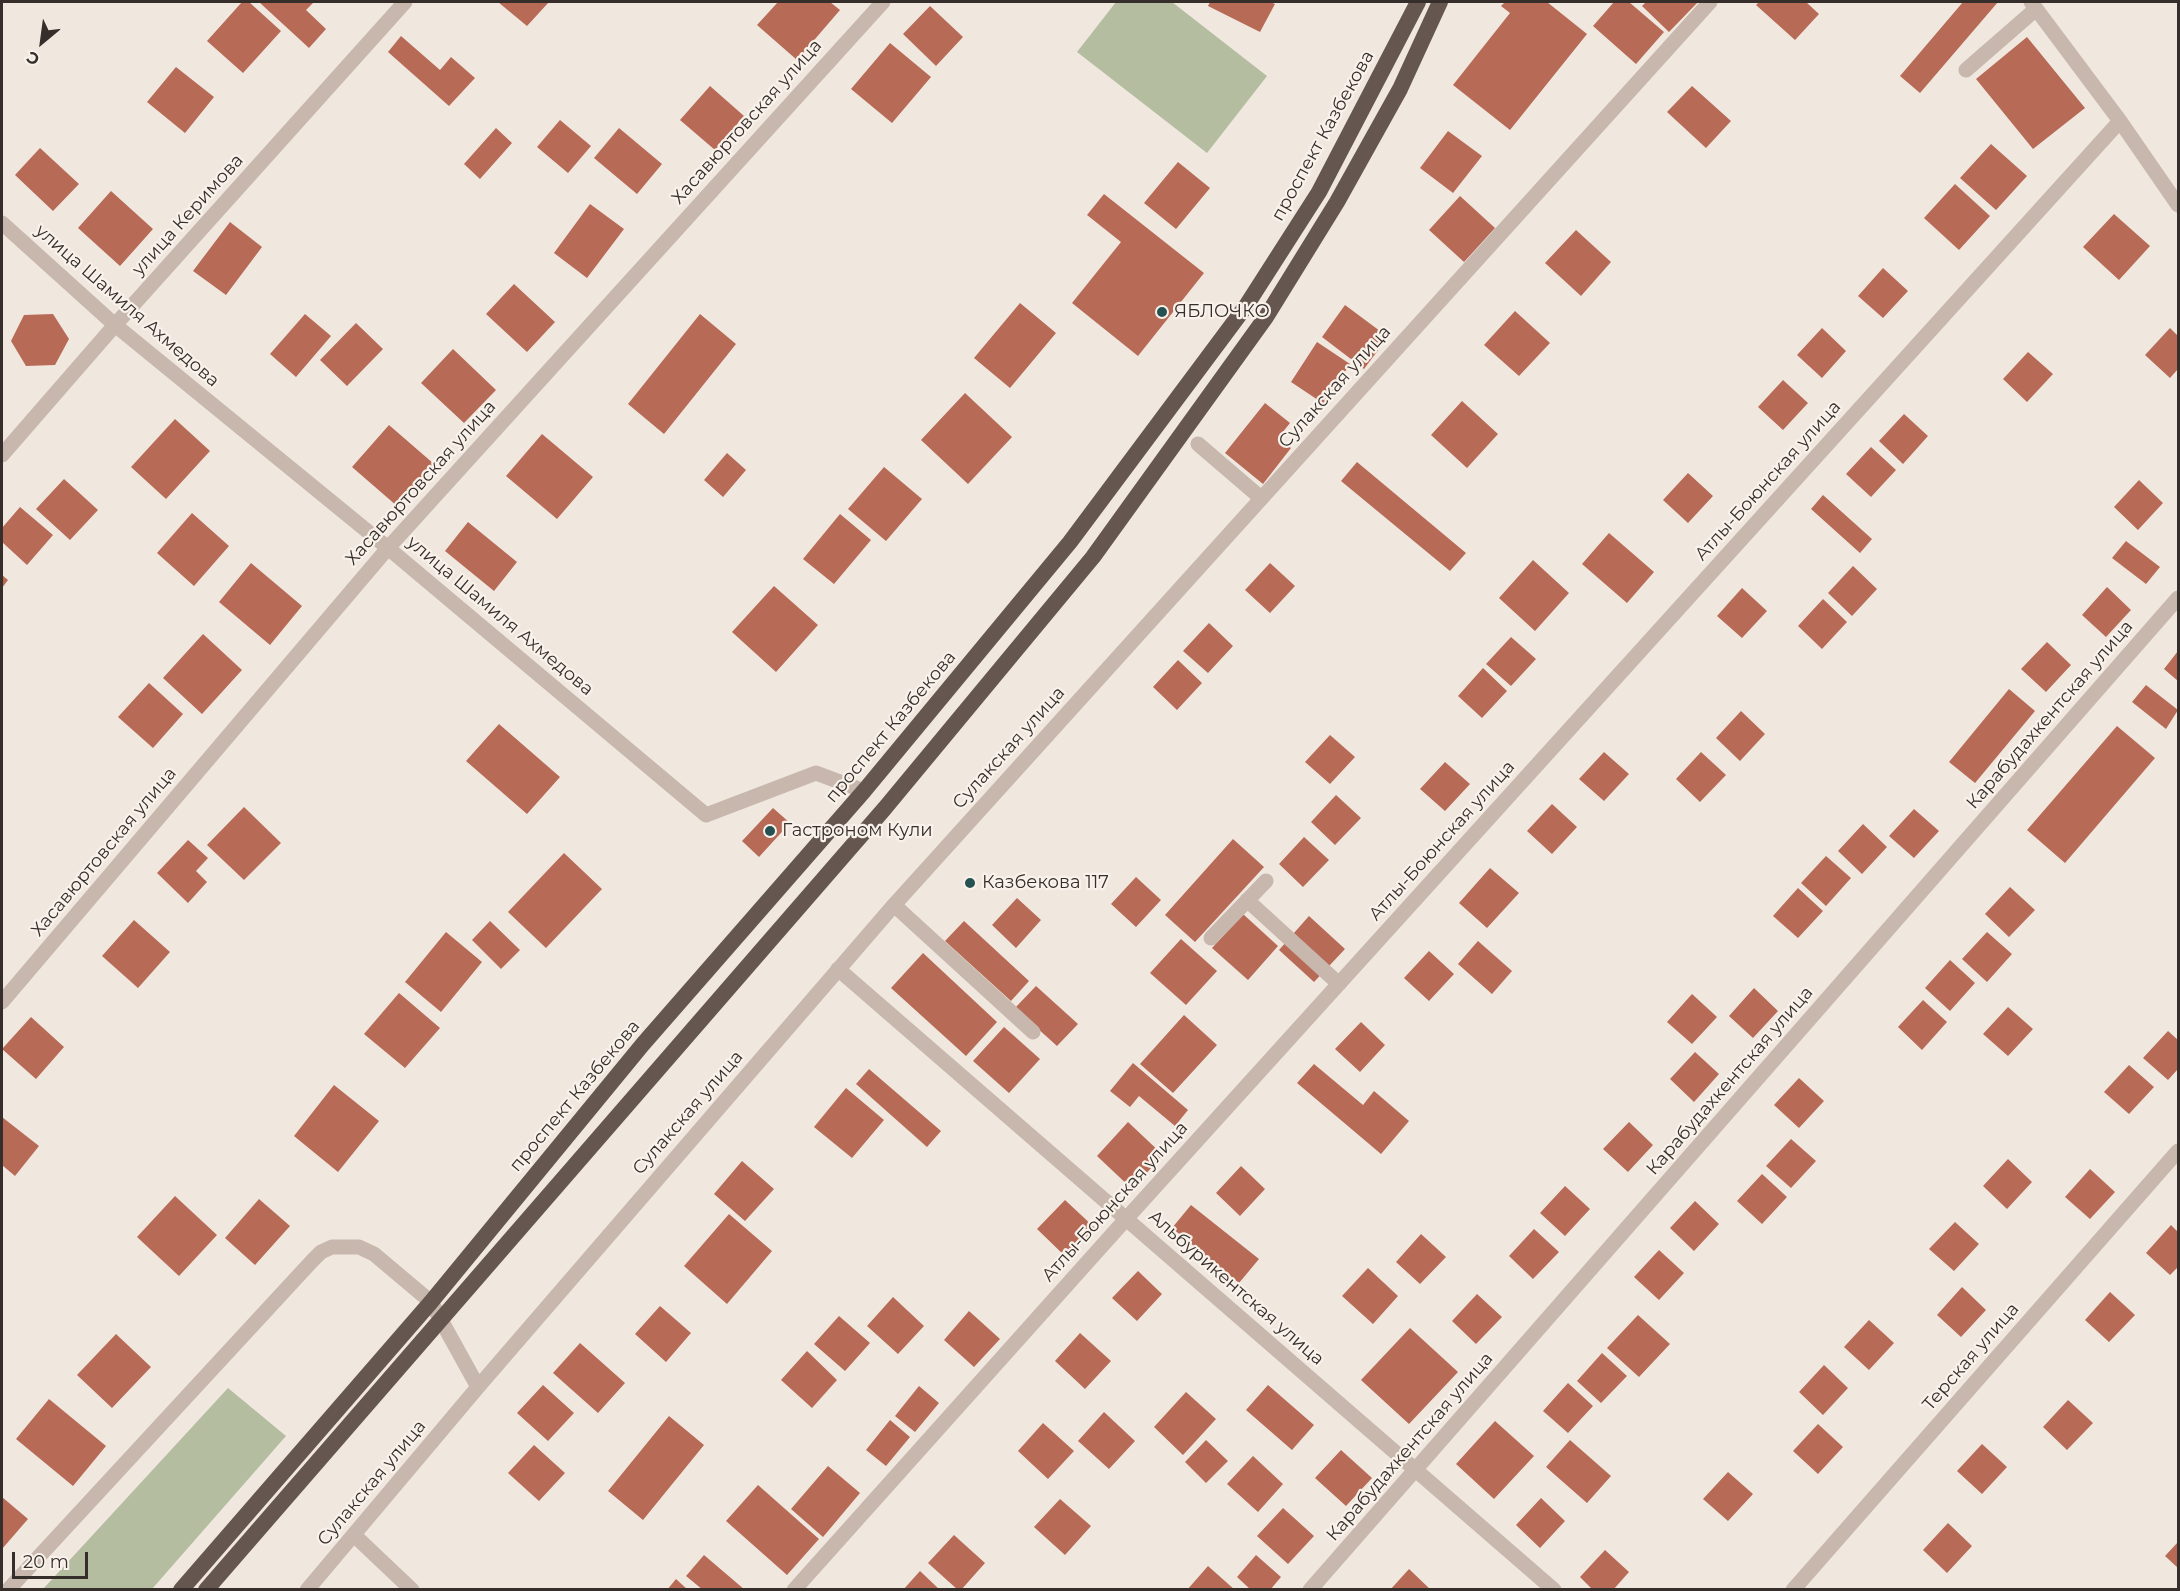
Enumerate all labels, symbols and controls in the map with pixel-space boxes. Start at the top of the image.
north arrow [12,12,72,72]
street label: Хасавюртовская улица [667,35,827,209]
text: С [23,47,43,69]
street label: проспект Казбекова [1267,47,1379,225]
street label: улица Керимова [128,150,248,280]
street label: улица Шамиля Ахмедова [31,220,223,392]
place label: ЯБЛОЧКО [1174,301,1270,323]
marker: ЯБЛОЧКО [1155,305,1169,319]
street label: Сулакская улица [1274,321,1396,453]
street label: Хасавюртовская улица [341,396,501,570]
street label: Атлы-Боюнская улица [1690,397,1846,565]
street label: улица Шамиля Ахмедова [402,532,598,700]
street label: Карабудахкентская улица [1962,616,2138,814]
street label: проспект Казбекова [821,647,961,807]
street label: Сулакская улица [948,682,1070,814]
street label: Атлы-Боюнская улица [1364,757,1520,925]
street label: Хасавюртовская улица [27,763,181,941]
place label: Гастроном Кули [782,820,933,842]
marker: Гастроном Кули [763,824,777,838]
place label: Казбекова 117 [982,872,1109,894]
marker: Казбекова 117 [963,876,977,890]
street label: Карабудахкентская улица [1642,982,1818,1180]
street label: проспект Казбекова [505,1016,645,1176]
street label: Сулакская улица [628,1047,748,1179]
street label: Атлы-Боюнская улица [1037,1118,1193,1286]
street label: Альбурикентская улица [1144,1206,1328,1370]
street label: Терская улица [1918,1299,2024,1415]
street label: Карабудахкентская улица [1322,1348,1498,1546]
street label: Сулакская улица [313,1416,431,1550]
scale bar [15,1540,92,1578]
text: 20 m [23,1551,69,1573]

